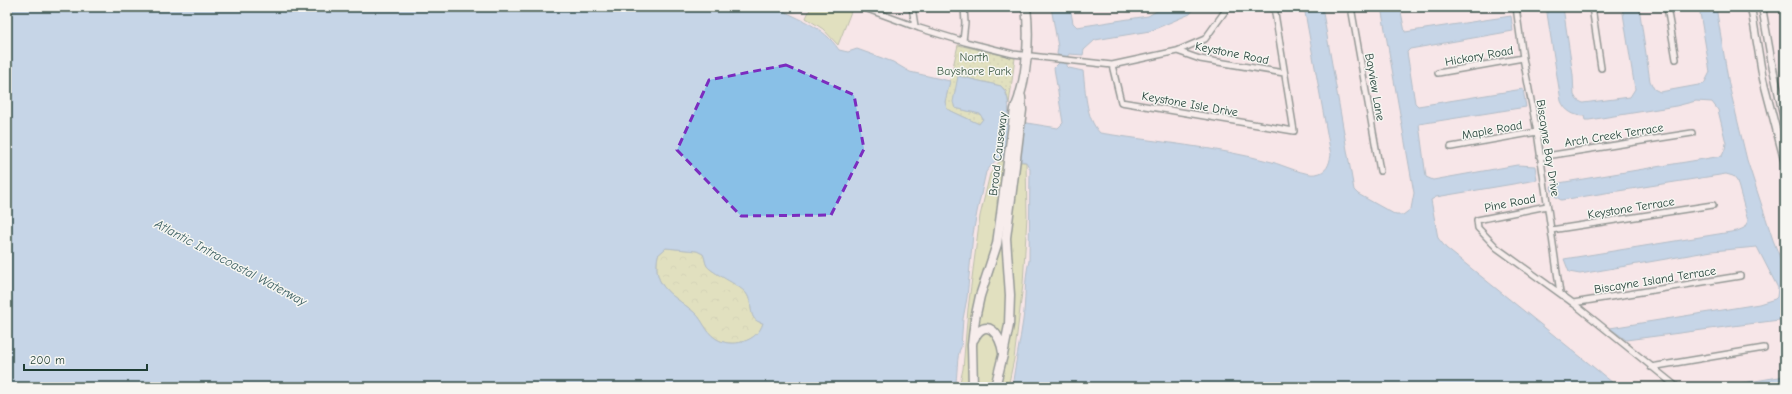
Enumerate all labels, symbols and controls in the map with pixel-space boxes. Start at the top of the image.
street label: Keystone Road [1194,39,1270,67]
street label: Hickory Road [1444,43,1514,69]
park label: North Bayshore Park [937,50,1011,78]
street label: Bayview Lane [1362,52,1388,122]
street label: Keystone Isle Drive [1141,89,1239,119]
street label: Biscayne Bay Drive [1533,99,1563,197]
street label: Broad Causeway [986,111,1010,197]
street label: Maple Road [1461,118,1523,142]
street label: Arch Creek Terrace [1564,120,1664,150]
street label: Pine Road [1483,191,1537,215]
street label: Keystone Terrace [1587,194,1675,222]
water label: Atlantic Intracoastal Waterway [151,215,310,309]
street label: Biscayne Island Terrace [1593,263,1717,297]
scale bar [24,346,147,372]
text: 200 m [30,353,65,367]

